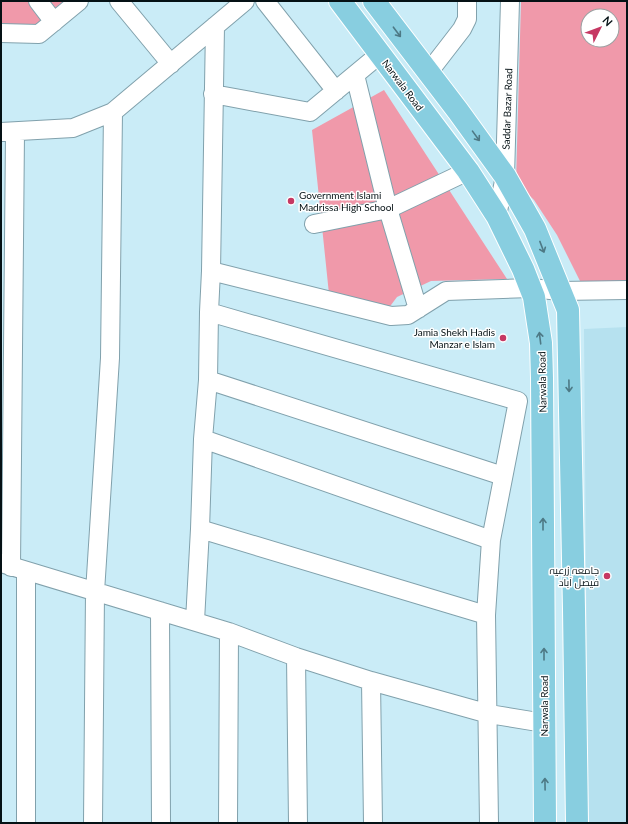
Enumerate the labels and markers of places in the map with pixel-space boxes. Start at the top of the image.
place label: Government Islami Madrissa High School [299,189,394,213]
marker: Government Islami Madrissa High School [286,196,296,206]
place label: Jamia Shekh Hadis Manzar e Islam [414,326,495,350]
marker: Jamia Shekh Hadis Manzar e Islam [498,333,508,343]
place label: جامعہ زرعیہ فیصل آباد [549,564,599,589]
marker: جامعہ زرعیہ فیصل آباد [602,571,612,581]

